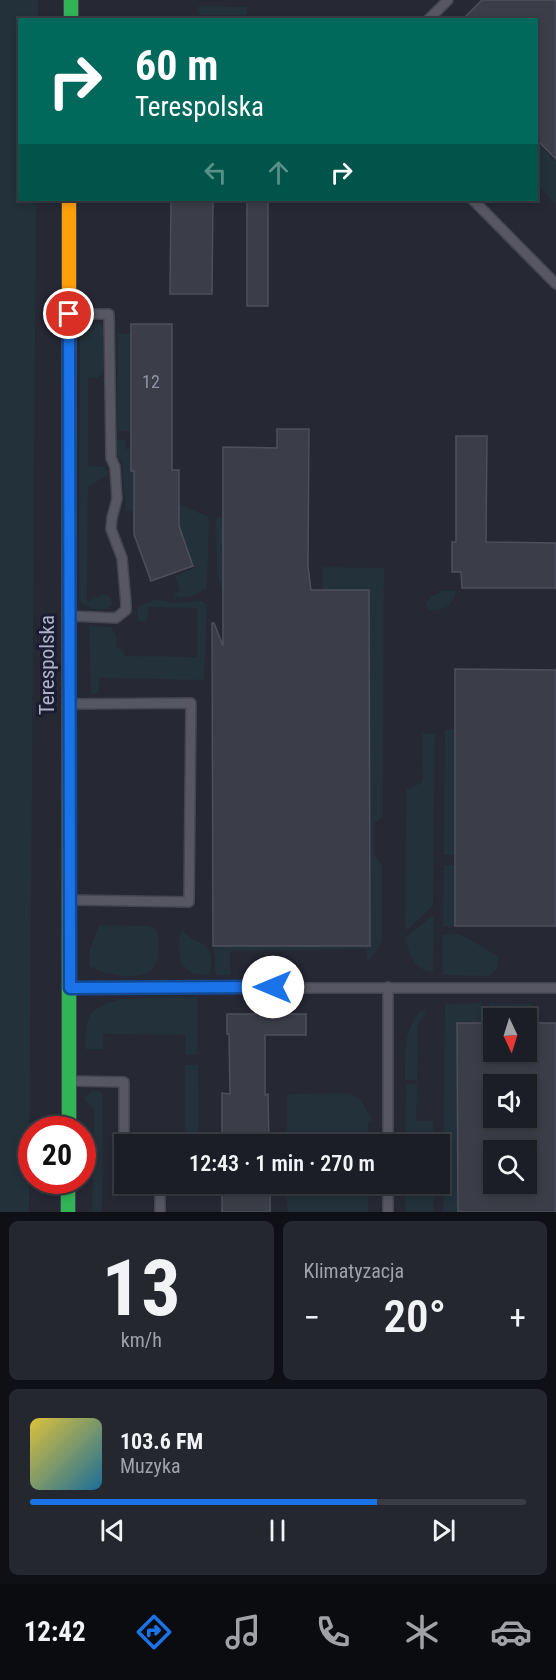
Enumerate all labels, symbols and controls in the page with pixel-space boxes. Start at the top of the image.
text: 60 m [135,41,218,90]
icon: right [36,42,114,120]
text: Terespolska [135,91,264,123]
icon: left [199,156,232,189]
icon: ahead [262,156,295,189]
icon: right [325,156,358,189]
pin [43,288,94,339]
icon: arrive [52,297,85,330]
house number: 12 [142,371,160,392]
street label: Terespolska [35,615,59,715]
position arrow [241,955,305,1019]
north arrow [483,1008,537,1062]
map controls [483,1008,537,1194]
button: sound [483,1074,537,1128]
speed limit sign: 20 [18,1116,96,1194]
button: search [483,1140,537,1194]
text: 12:43 · 1 min · 270 m [189,1151,375,1176]
text: 13 [102,1243,181,1334]
text: Klimatyzacja [304,1259,404,1283]
text: 20° [383,1290,446,1343]
text: − [304,1298,320,1337]
text: + [510,1298,526,1337]
text: km/h [121,1328,162,1352]
text: 103.6 FM [120,1429,203,1454]
text: Muzyka [120,1454,180,1478]
icon: previous [96,1514,129,1547]
icon: pause [261,1514,294,1547]
icon: next [427,1514,460,1547]
icon: directions [133,1611,175,1653]
icon: music [222,1611,264,1653]
icon: phone [312,1611,354,1653]
icon: climate [401,1611,443,1653]
icon: car [490,1611,532,1653]
text: 12:42 [24,1616,86,1648]

